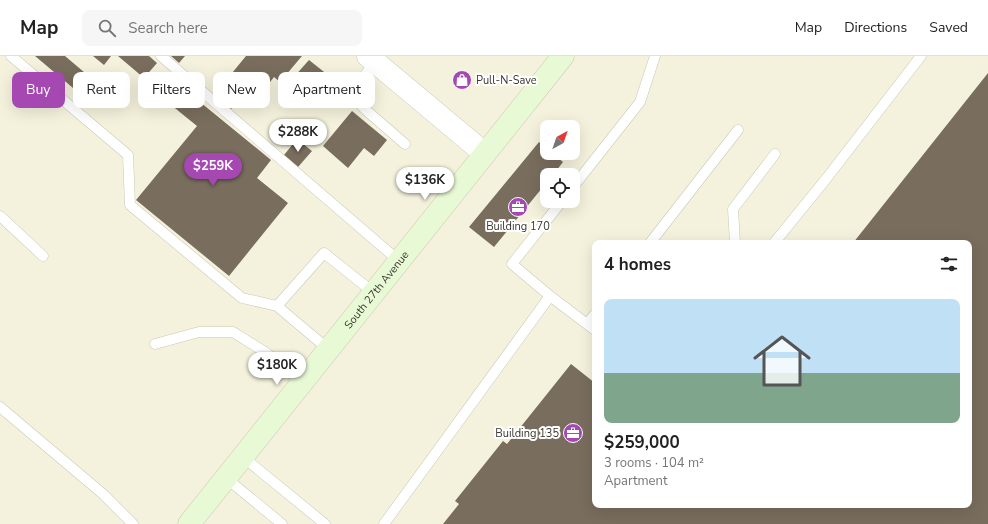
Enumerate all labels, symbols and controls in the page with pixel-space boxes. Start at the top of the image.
search box [82,10,362,46]
text: Map [20,15,58,41]
icon: search [96,17,118,39]
text: Search here [128,18,208,38]
text: Map [795,18,822,37]
text: Directions [844,18,907,37]
text: Saved [929,18,968,37]
shop icon: Pull-N-Save [451,69,473,91]
chip: Buy [12,72,65,108]
chip: Rent [73,72,130,108]
chip: Filters [138,72,205,108]
chip: New [213,72,270,108]
chip: Apartment [278,72,375,108]
place label: Pull-N-Save [476,73,537,88]
pin: $288K [270,119,326,153]
north arrow [540,120,580,160]
map controls [540,120,580,208]
text: $288K [278,123,318,141]
pin: $259K [185,153,241,187]
text: $259K [193,157,233,175]
pin: $136K [397,167,453,201]
button: locate [540,168,580,208]
text: $136K [405,171,445,189]
office icon: Building 170 [507,196,529,218]
place label: Building 170 [486,219,550,234]
street label: South 27th Avenue [341,248,412,332]
text: 4 homes [604,253,671,276]
icon: filters [938,253,960,275]
icon: home [746,325,818,397]
pin: $180K [249,352,305,386]
text: $180K [257,356,297,374]
office icon: Building 135 [562,422,584,444]
place label: Building 135 [495,426,559,441]
text: $259,000 [604,431,680,454]
text: 3 rooms · 104 m² [604,454,704,472]
text: Apartment [604,472,667,490]

